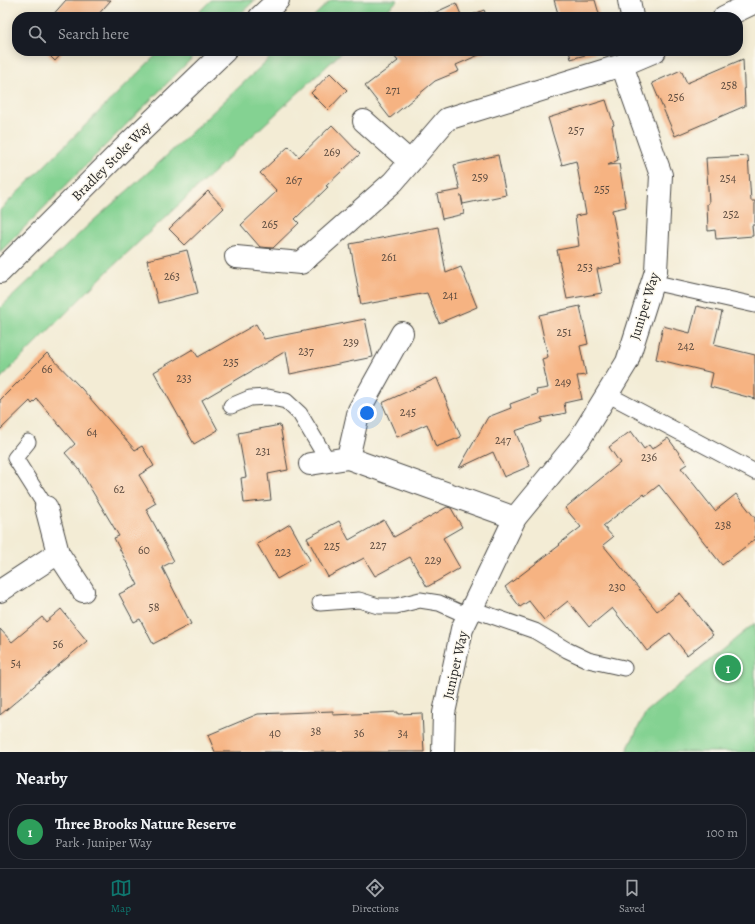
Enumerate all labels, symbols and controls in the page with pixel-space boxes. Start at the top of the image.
search box [12,12,743,56]
icon: search [26,23,48,45]
text: Search here [58,24,129,44]
house number: 258 [721,77,738,93]
house number: 271 [386,82,400,98]
house number: 256 [668,89,685,105]
street label: Bradley Stoke Way [67,117,156,205]
house number: 257 [568,122,585,138]
house number: 269 [324,144,340,160]
house number: 259 [472,169,488,185]
house number: 254 [720,170,737,186]
house number: 267 [286,172,303,188]
house number: 255 [594,181,610,197]
house number: 252 [723,206,740,222]
house number: 265 [262,216,278,232]
house number: 261 [381,249,397,265]
house number: 253 [577,259,593,275]
house number: 263 [164,268,180,284]
street label: Juniper Way [625,269,664,342]
house number: 241 [442,287,458,303]
house number: 251 [557,324,571,340]
house number: 239 [343,334,359,350]
house number: 242 [678,338,695,354]
house number: 237 [298,343,315,359]
house number: 235 [223,354,239,370]
house number: 66 [41,361,53,377]
house number: 233 [176,370,192,386]
house number: 249 [555,374,571,390]
your location [357,403,377,423]
house number: 245 [400,404,416,420]
house number: 64 [87,424,98,440]
house number: 247 [495,432,512,448]
house number: 231 [256,443,270,459]
house number: 236 [641,449,658,465]
house number: 62 [113,481,125,497]
house number: 238 [715,517,731,533]
house number: 227 [370,537,387,553]
house number: 225 [324,538,340,554]
house number: 60 [138,542,150,558]
house number: 223 [275,544,291,560]
house number: 229 [425,552,441,568]
house number: 230 [608,579,626,595]
house number: 58 [149,599,160,615]
street label: Juniper Way [438,628,473,701]
house number: 56 [53,636,64,652]
pin: 1 [715,653,741,683]
house number: 54 [11,655,22,671]
house number: 38 [311,723,322,739]
house number: 40 [269,725,281,741]
house number: 36 [354,725,365,741]
house number: 34 [398,725,409,741]
text: Nearby [16,767,67,790]
text: Three Brooks Nature Reserve [55,814,236,834]
text: 1 [28,824,32,841]
text: 100 m [706,824,738,841]
text: Park · Juniper Way [55,834,152,851]
tab: Map [110,877,132,916]
tab: Directions [352,877,399,916]
tab: Saved [619,877,645,916]

